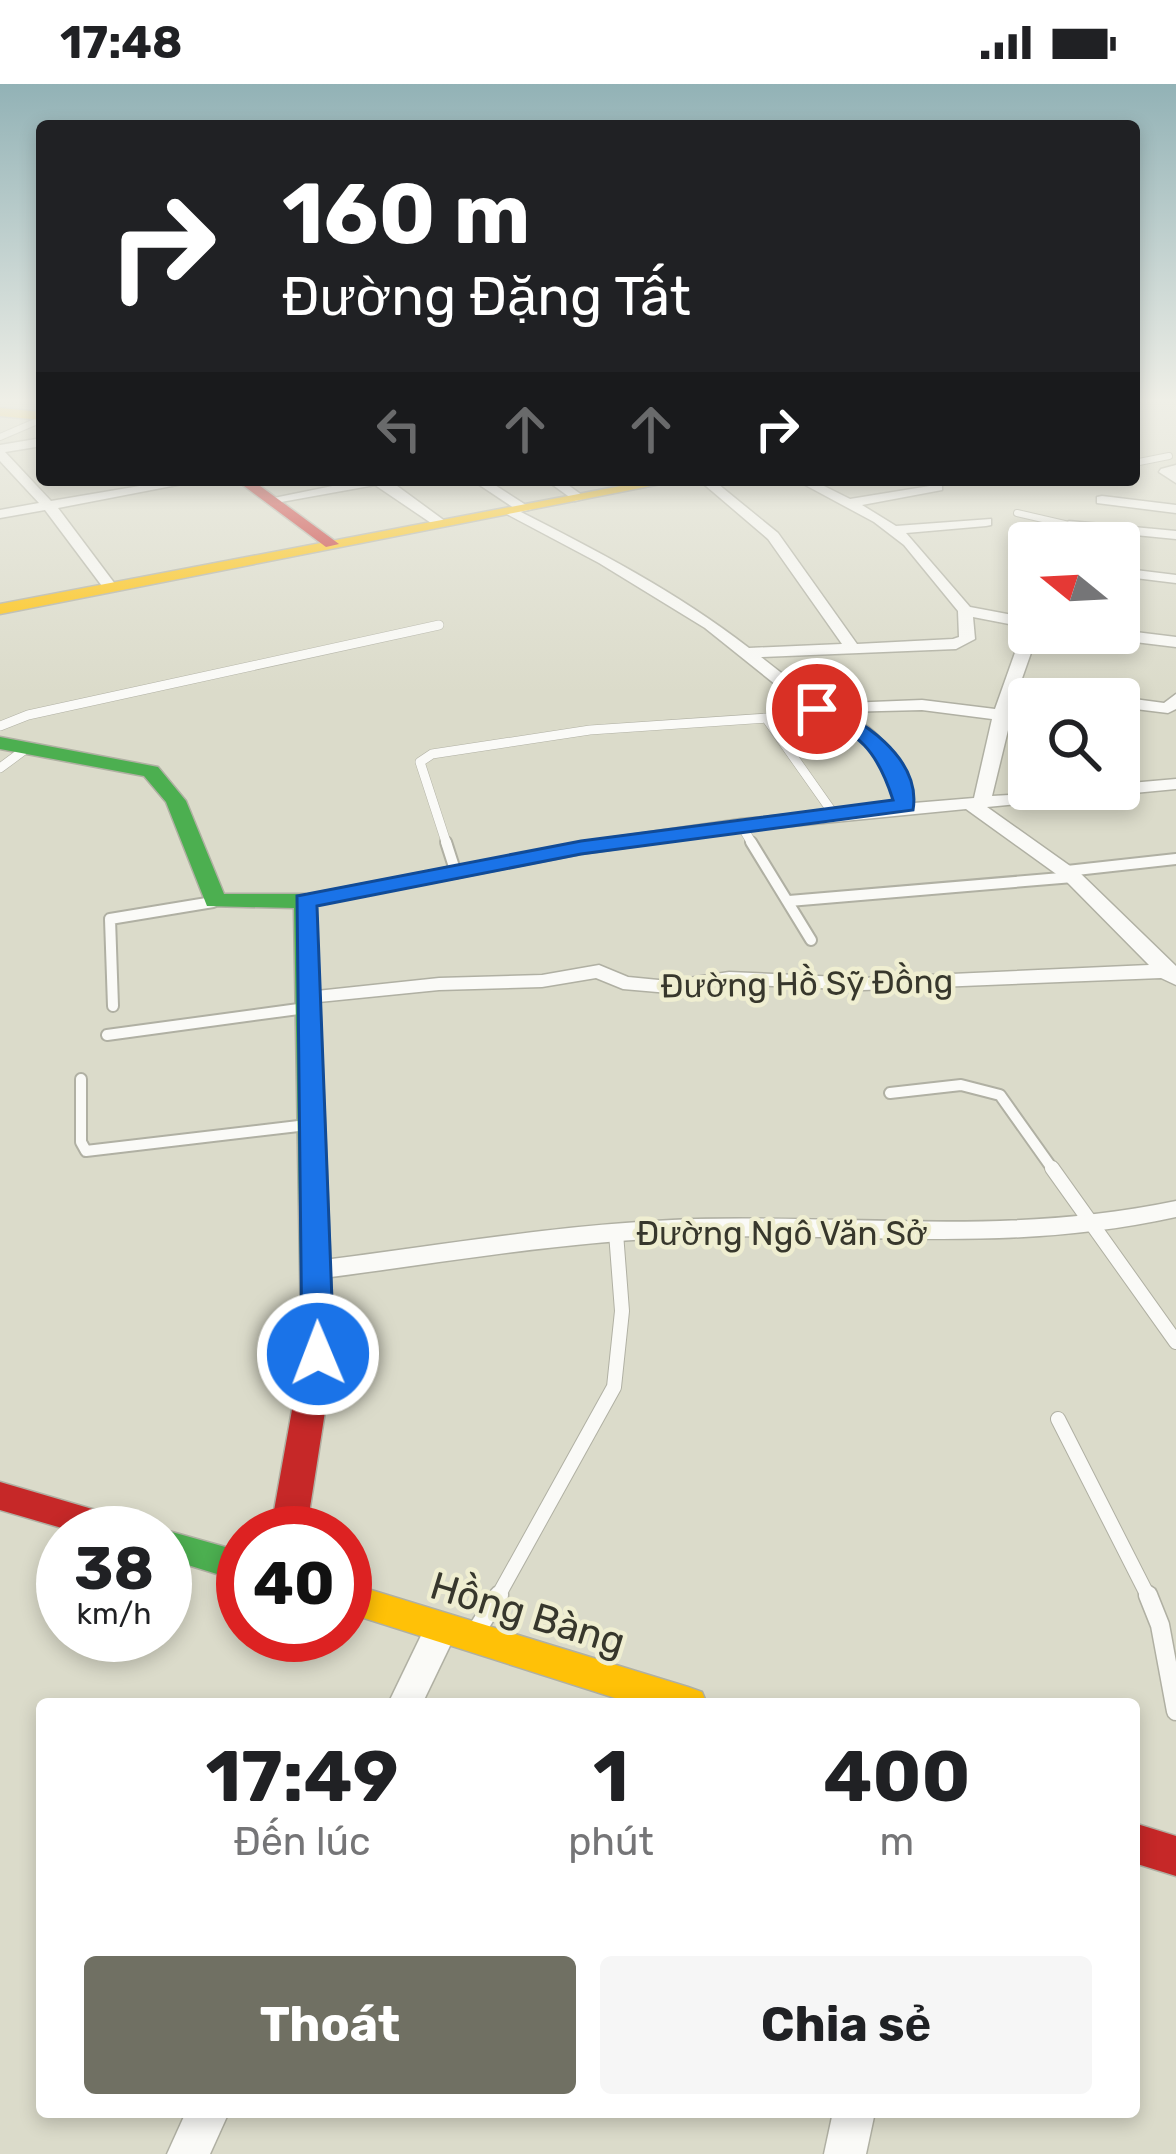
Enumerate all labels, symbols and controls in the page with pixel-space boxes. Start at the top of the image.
text: 17:48 [60,16,183,69]
text: 160 m [282,164,530,264]
icon: right [84,168,240,324]
text: Đường Đặng Tất [282,265,691,329]
icon: left [366,396,432,462]
icon: ahead [492,396,558,462]
icon: ahead [618,396,684,462]
icon: right [744,396,810,462]
north arrow [1008,522,1140,654]
map controls [1008,522,1140,810]
pin [766,658,868,760]
icon: arrive [784,676,850,742]
button: search [1008,678,1140,810]
street label: Đường Hồ Sỹ Đồng [660,960,954,1006]
street label: Đường Ngô Văn Sở [636,1214,928,1253]
position arrow [255,1291,381,1417]
speed limit sign: 40 [216,1506,372,1662]
text: 38 [74,1533,154,1604]
street label: Hồng Bàng [425,1560,631,1665]
text: km/h [77,1596,151,1632]
text: 17:49 [206,1734,399,1819]
text: 1 [593,1734,629,1819]
text: 400 [823,1734,970,1819]
text: Đến lúc [234,1819,370,1865]
text: phút [568,1819,654,1865]
text: m [880,1819,914,1865]
button: Thoát [84,1956,576,2094]
button: Chia sẻ [600,1956,1092,2094]

